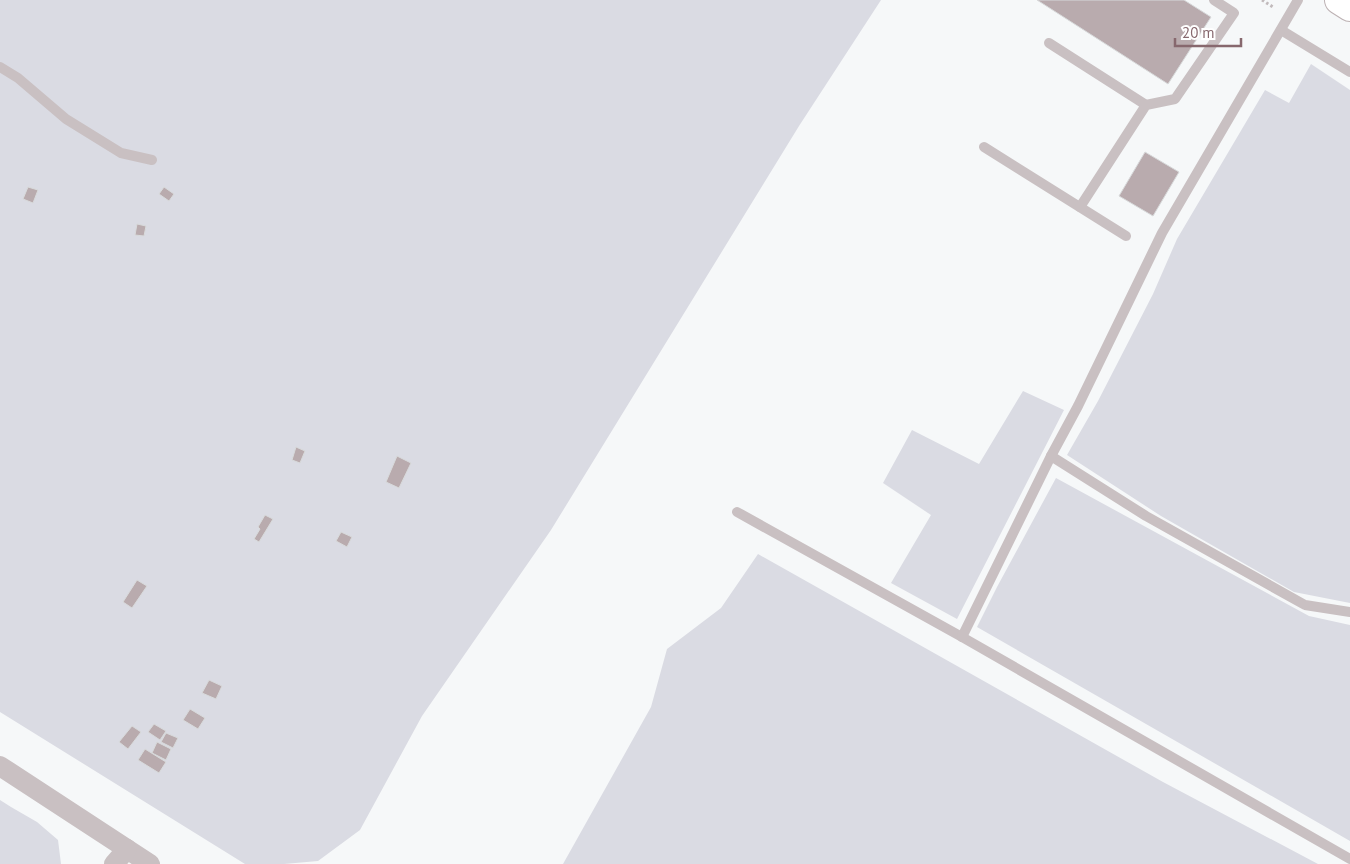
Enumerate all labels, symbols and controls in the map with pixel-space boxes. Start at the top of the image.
scale bar [1175,15,1241,47]
text: 20 m [1182,23,1215,42]

